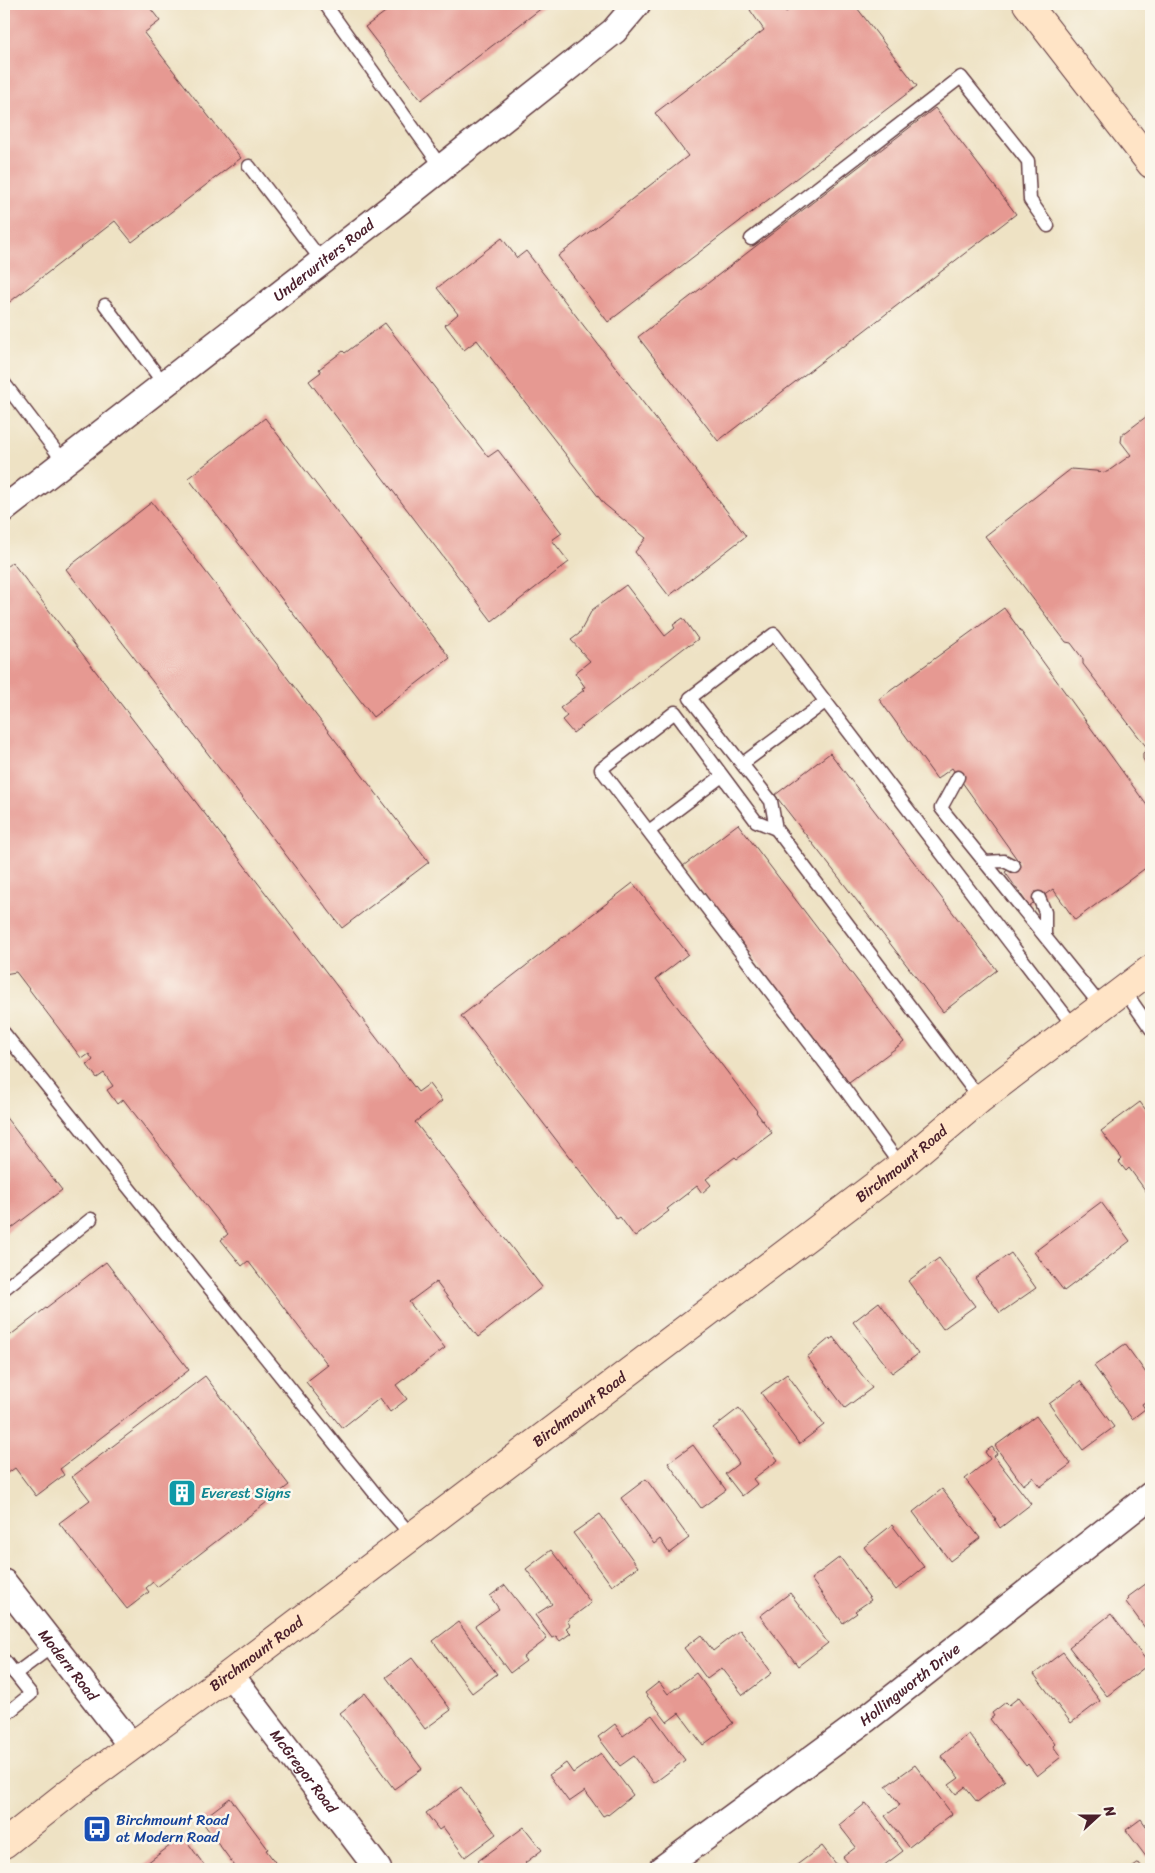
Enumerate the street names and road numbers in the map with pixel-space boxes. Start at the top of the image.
street label: Underwriters Road [267,212,381,308]
street label: Birchmount Road [850,1118,954,1209]
street label: Birchmount Road [527,1365,633,1454]
street label: Birchmount Road [204,1609,310,1698]
street label: Modern Road [31,1623,106,1707]
street label: Hollingworth Drive [854,1636,966,1733]
street label: McGregor Road [263,1723,345,1820]

